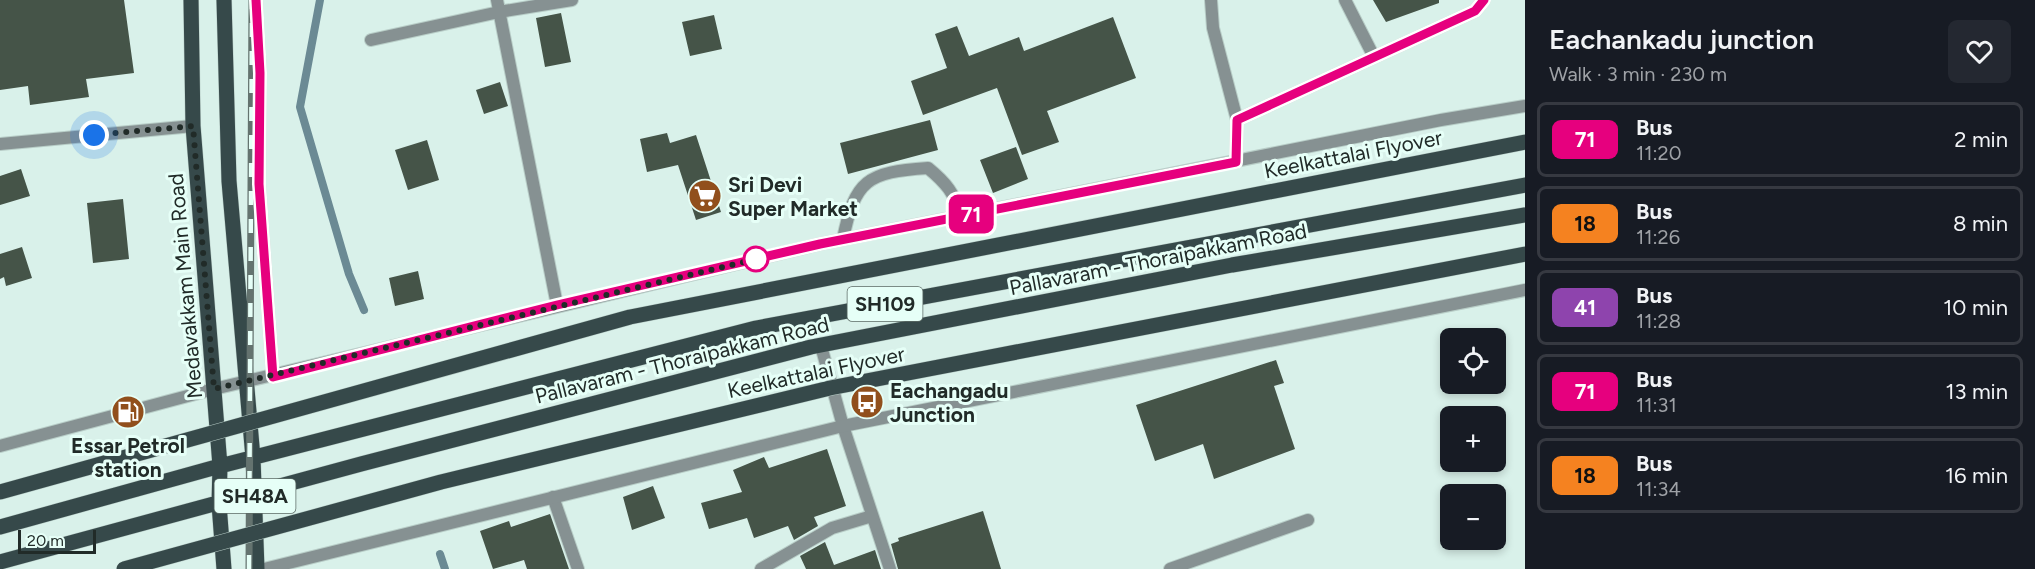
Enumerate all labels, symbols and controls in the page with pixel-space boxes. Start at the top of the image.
button: heart [1948,20,2011,83]
text: Eachankadu junction [1549,22,1814,56]
text: Walk · 3 min · 230 m [1549,62,1727,86]
text: Bus [1636,114,1672,141]
your location [79,120,109,150]
street label: Keelkattalai Flyover [1262,124,1444,184]
text: 2 min [1954,126,2008,153]
text: 71 [1575,127,1595,152]
text: 11:20 [1636,141,1682,165]
street label: Medavakkam Main Road [163,172,207,400]
place label: Sri Devi Super Market [728,172,858,221]
supermarket icon: Sri Devi Super Market [687,178,723,214]
line badge: 71 [944,194,998,234]
text: Bus [1636,198,1672,225]
text: 71 [961,202,981,227]
text: 8 min [1953,210,2008,237]
text: 18 [1574,211,1596,236]
street label: Pallavaram - Thoraipakkam Road [1007,218,1309,300]
text: 11:26 [1636,225,1680,249]
unlabelled marker [743,246,769,272]
text: Bus [1636,282,1672,309]
road number: SH109 [848,287,922,321]
text: 10 min [1943,294,2008,321]
text: 41 [1574,295,1596,320]
text: 11:28 [1636,309,1681,333]
street label: Pallavaram - Thoraipakkam Road [532,311,832,409]
map controls [1440,328,1506,550]
button: locate [1440,328,1506,394]
street label: Keelkattalai Flyover [725,341,907,403]
text: Bus [1636,366,1672,393]
place label: Eachangadu Junction [890,378,1008,427]
text: 13 min [1945,378,2008,405]
text: 71 [1575,379,1595,404]
bus stop icon: Eachangadu Junction [849,384,885,420]
text: 11:31 [1636,393,1677,417]
fuel station icon: Essar Petrol station [110,394,146,430]
button: + [1440,406,1506,472]
place label: Essar Petrol station [71,433,185,482]
text: Bus [1636,450,1672,477]
text: 16 min [1945,462,2008,489]
text: 18 [1574,463,1596,488]
text: 11:34 [1636,477,1681,501]
road number: SH48A [214,479,296,513]
button: − [1440,484,1506,550]
scale bar [18,527,96,554]
text: 20 m [27,531,64,550]

